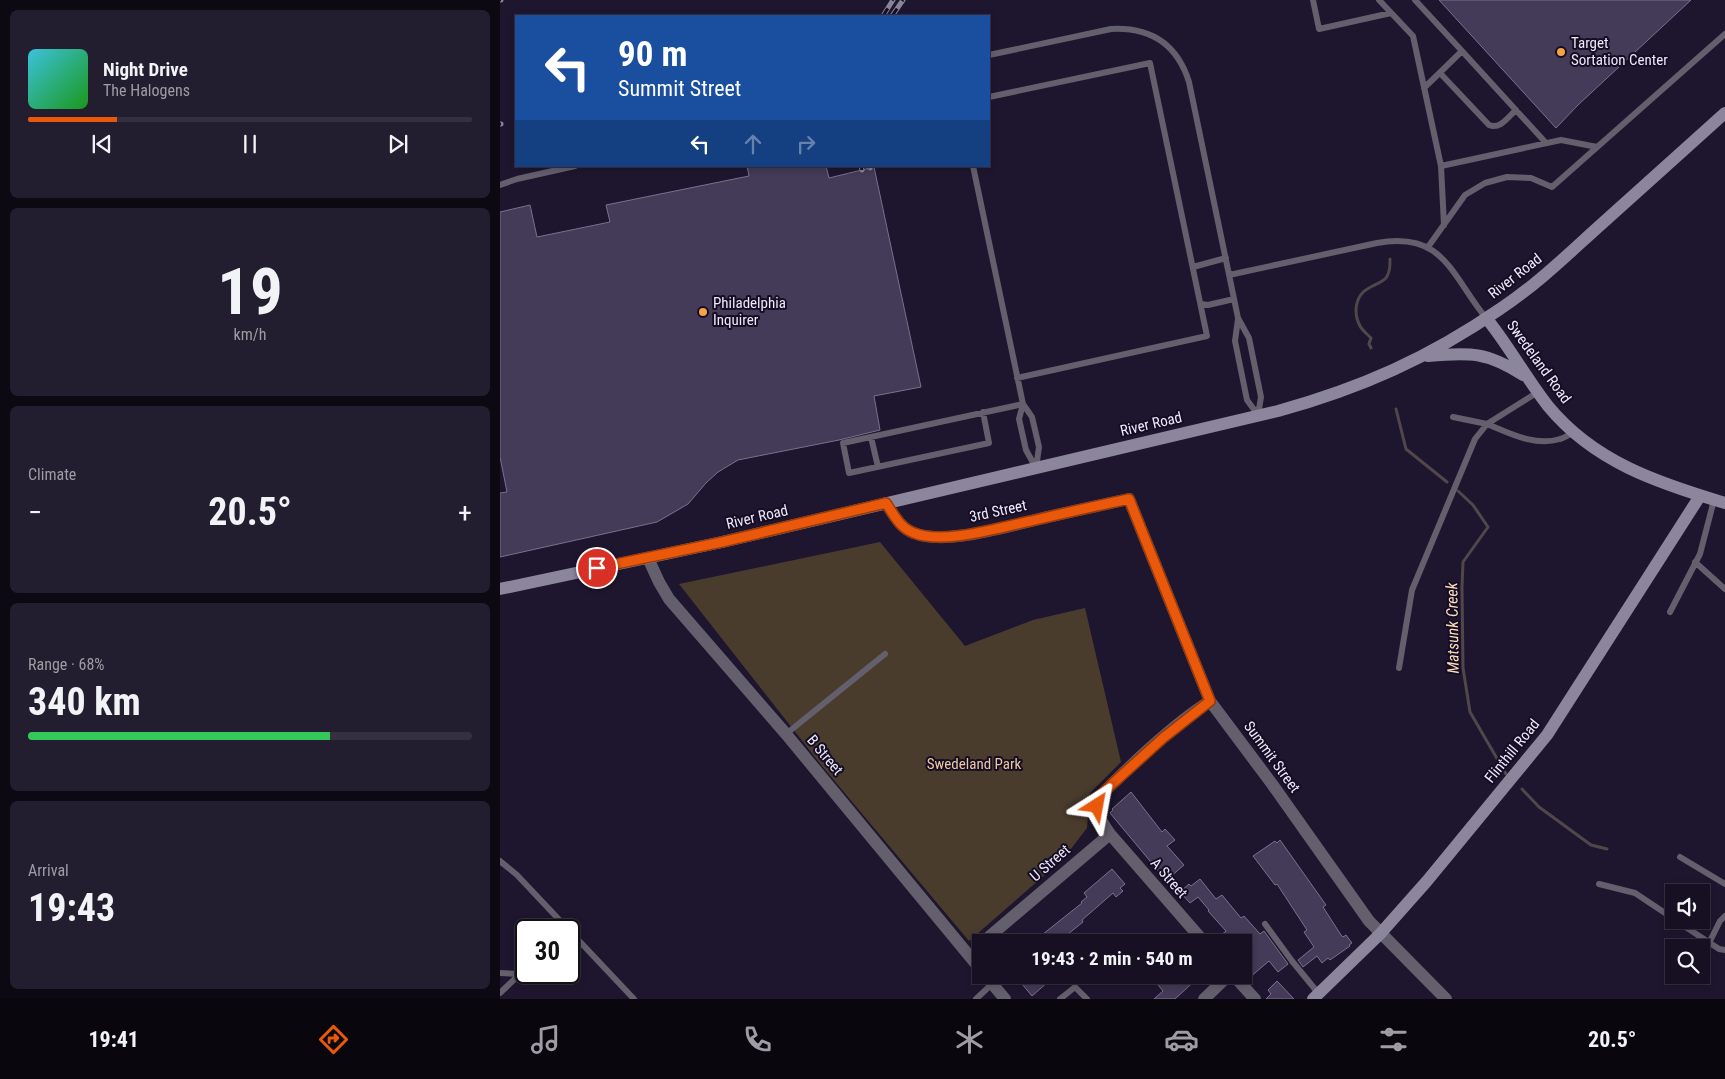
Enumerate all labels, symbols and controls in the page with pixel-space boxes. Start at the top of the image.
text: 90 m [618,34,687,75]
place label: Target Sortation Center [1571,34,1668,69]
icon: left [535,35,600,100]
marker: Target Sortation Center [1555,46,1567,58]
text: Night Drive [103,58,188,81]
text: Summit Street [618,76,741,101]
text: The Halogens [103,81,190,100]
icon: previous [88,130,116,158]
icon: pause [236,130,264,158]
icon: next [384,130,412,158]
icon: left [686,130,714,158]
icon: ahead [739,130,767,158]
icon: right [792,130,820,158]
street label: River Road [1485,250,1545,302]
text: 19 [217,254,283,330]
place label: Philadelphia Inquirer [713,294,786,329]
marker: Philadelphia Inquirer [697,306,709,318]
street label: Swedeland Road [1503,317,1575,407]
text: km/h [234,325,266,344]
street label: River Road [1118,408,1184,440]
text: Climate [28,465,76,484]
text: 20.5° [208,490,292,534]
text: − [28,496,42,529]
text: + [458,496,472,529]
street label: 3rd Street [968,496,1028,526]
street label: River Road [724,501,790,533]
pin [576,547,618,589]
icon: arrive [583,554,611,582]
water label: Matsunk Creek [1442,581,1463,674]
text: Range · 68% [28,655,104,674]
text: 340 km [28,680,141,724]
street label: Flinthill Road [1481,715,1543,787]
street label: Summit Street [1240,718,1304,796]
street label: B Street [803,731,847,779]
park label: Swedeland Park [927,755,1022,773]
position arrow [1070,779,1122,831]
street label: U Street [1026,841,1074,885]
street label: A Street [1147,854,1191,902]
text: Arrival [28,861,69,880]
map controls [1665,884,1710,984]
button: sound [1665,884,1710,929]
text: 19:43 [28,886,115,930]
speed limit sign: 30 [515,919,580,984]
button: search [1665,939,1710,984]
text: 19:43 · 2 min · 540 m [1031,947,1193,970]
icon: directions [316,1022,351,1057]
icon: music [528,1022,563,1057]
icon: phone [740,1022,775,1057]
icon: climate [952,1022,987,1057]
icon: car [1164,1022,1199,1057]
icon: filters [1376,1022,1411,1057]
text: 19:41 [89,1027,139,1052]
text: 20.5° [1588,1027,1636,1052]

